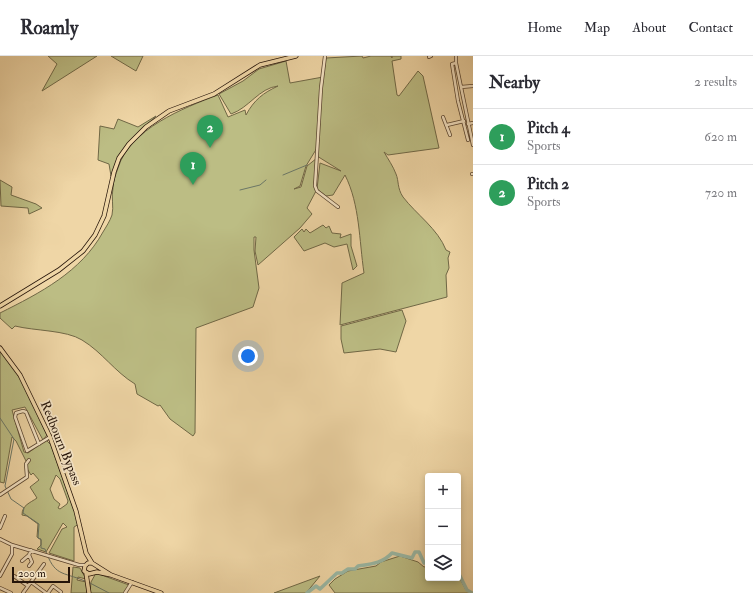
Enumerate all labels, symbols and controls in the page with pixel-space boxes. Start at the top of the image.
text: Roamly [20,16,78,40]
text: Home [527,19,562,36]
text: Map [584,19,610,36]
text: About [632,19,666,36]
text: Contact [688,19,733,36]
text: Nearby [489,72,540,93]
text: 2 results [694,74,737,90]
pin: 2 [197,115,223,148]
text: Pitch 4 [527,119,570,138]
text: 1 [500,129,504,145]
text: 620 m [704,129,737,145]
text: Sports [527,138,561,154]
pin: 1 [180,152,206,185]
text: Pitch 2 [527,175,569,194]
text: 2 [499,185,505,201]
text: 720 m [705,185,737,201]
text: Sports [527,194,561,210]
your location [238,346,258,366]
street label: Redbourn Bypass [36,398,85,488]
map controls [425,473,461,581]
button: + [425,473,461,509]
button: − [425,509,461,545]
button: layers [425,545,461,581]
scale bar [12,565,70,584]
text: 200 m [18,567,46,580]

